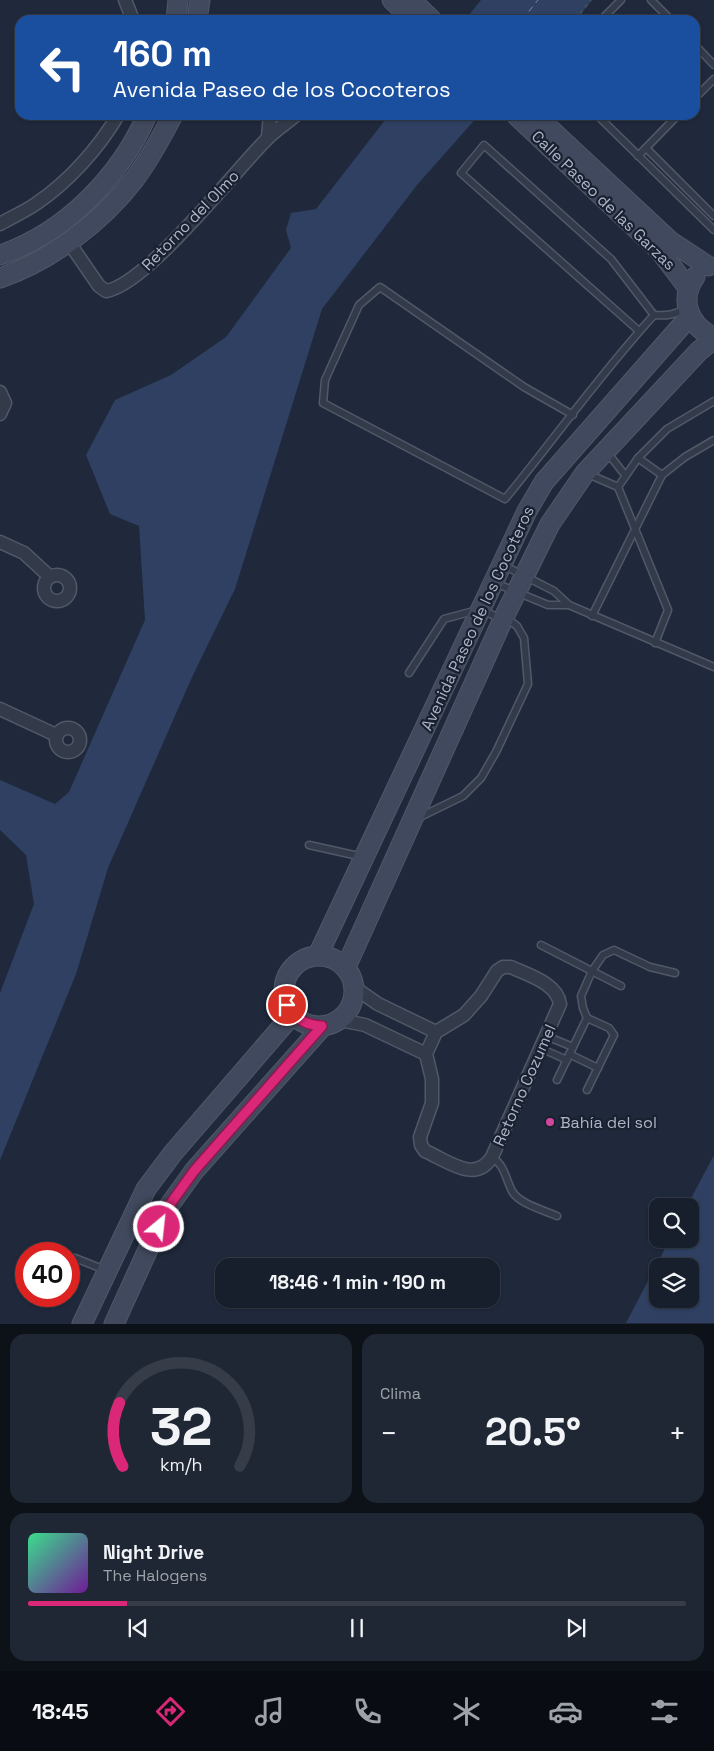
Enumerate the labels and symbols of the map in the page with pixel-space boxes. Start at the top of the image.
street label: Calle Paseo de las Garzas [527,126,680,275]
street label: Retorno del Olmo [137,166,244,275]
street label: Avenida Paseo de los Cocoteros [416,503,539,734]
pin [266,984,308,1026]
street label: Retorno Cozumel [488,1021,561,1149]
place label: Bahía del sol [560,1112,657,1133]
marker: Bahía del sol [544,1116,556,1128]
position arrow [132,1200,184,1252]
speed limit sign: 40 [15,1242,80,1307]

